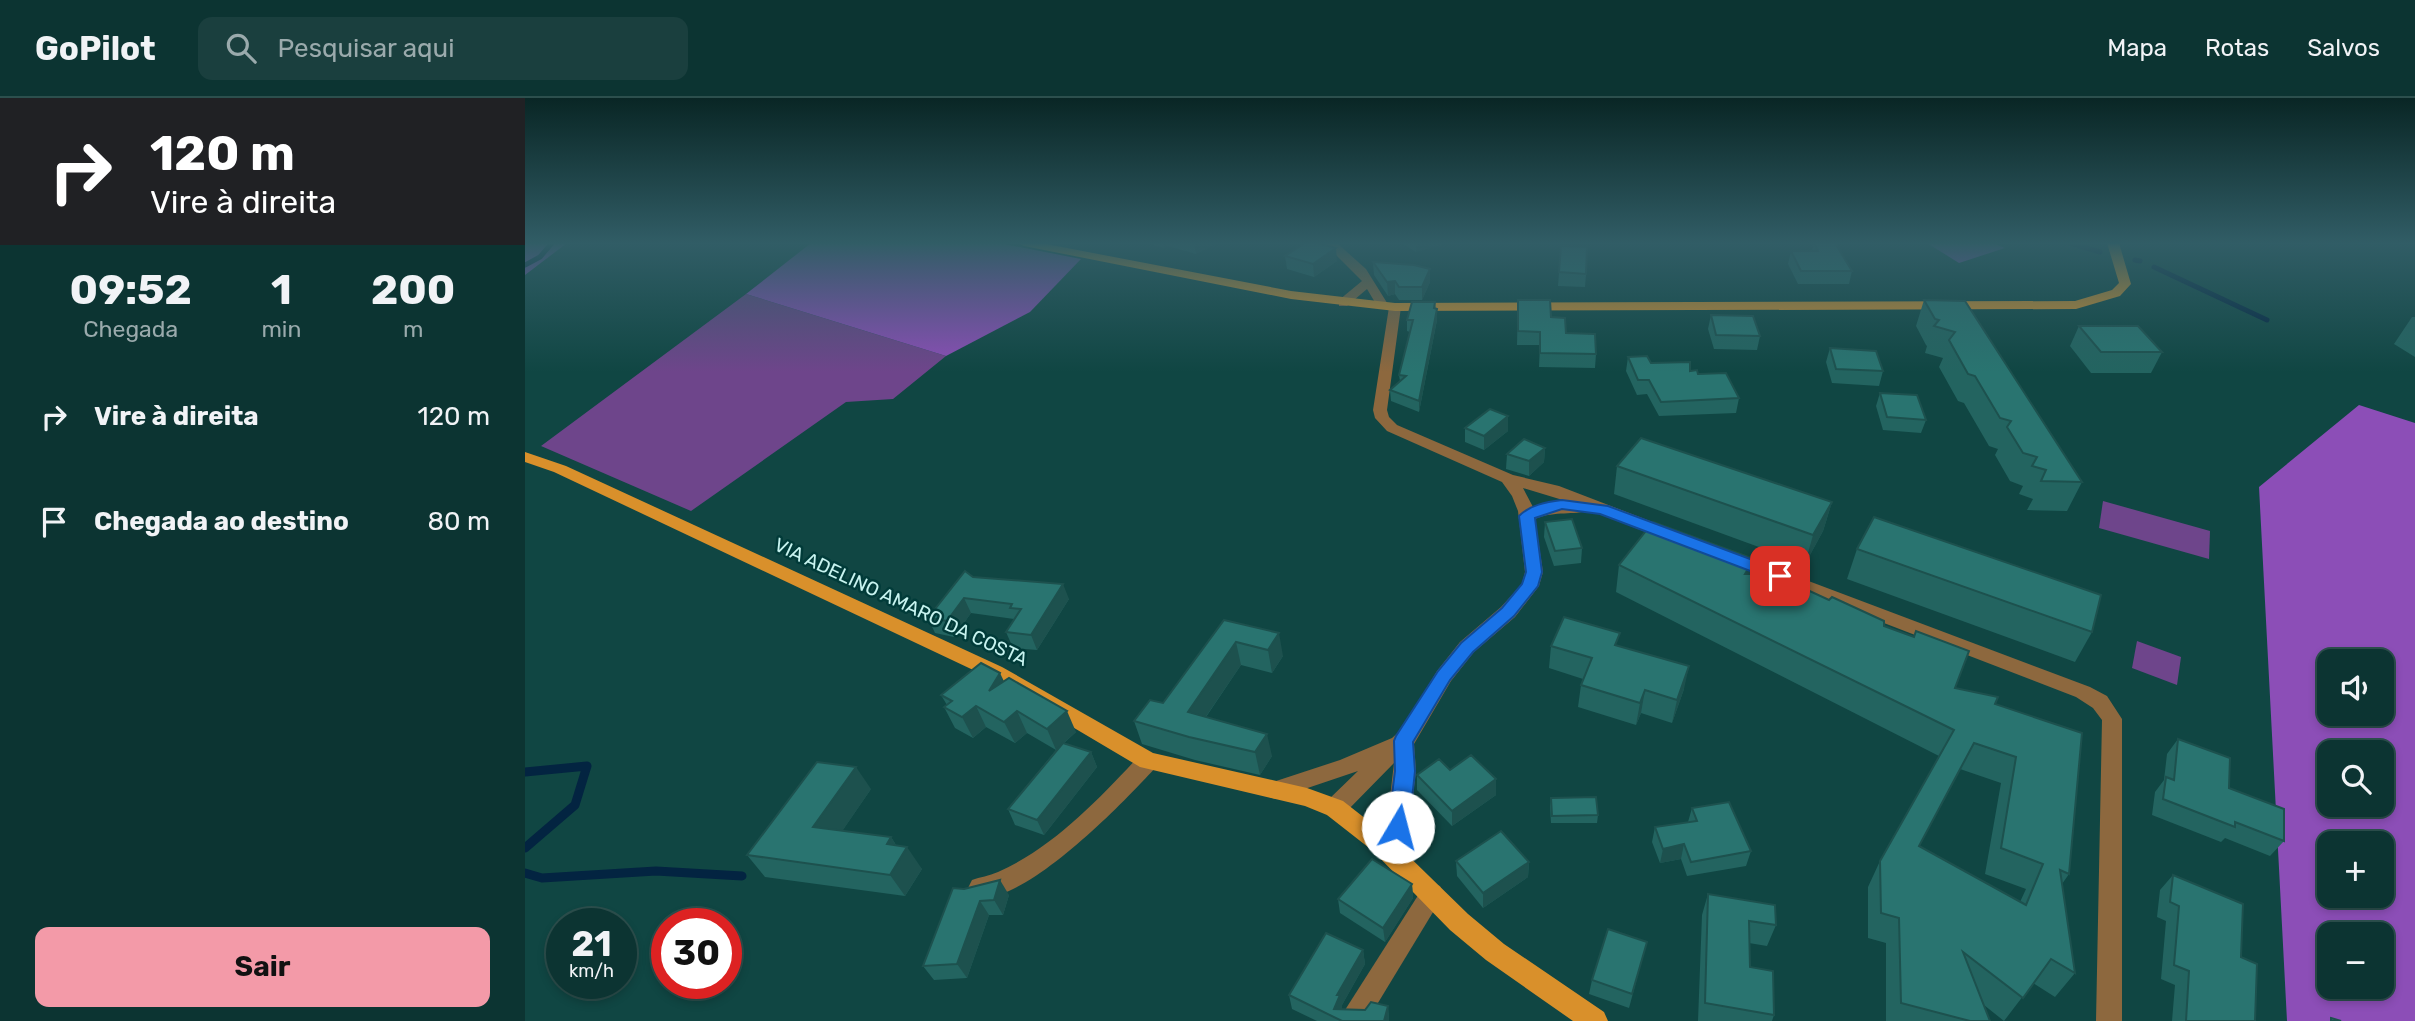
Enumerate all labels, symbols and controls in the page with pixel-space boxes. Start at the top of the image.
search box [198,17,688,80]
text: GoPilot [35,29,156,68]
icon: search [222,29,260,67]
text: Pesquisar aqui [278,33,454,64]
text: Mapa [2107,34,2167,62]
text: Rotas [2205,34,2269,62]
text: Salvos [2307,34,2380,62]
text: 120 m [150,124,295,182]
icon: right [35,126,126,217]
text: Vire à direita [150,183,336,221]
text: 09:52 [70,265,192,315]
text: 1 [271,265,292,315]
text: 200 [371,265,455,315]
text: Chegada [83,315,178,343]
text: min [261,315,301,343]
text: m [403,315,423,343]
icon: right [35,398,73,436]
text: Vire à direita [94,401,259,432]
text: 120 m [418,401,490,432]
icon: arrive [35,503,73,541]
text: Chegada ao destino [94,506,349,537]
text: 80 m [427,506,490,537]
street label: VIA ADELINO AMARO DA COSTA [771,533,1032,671]
pin [1750,546,1810,606]
icon: arrive [1761,557,1799,595]
map controls [2317,649,2394,999]
button: sound [2317,649,2394,726]
button: search [2317,740,2394,817]
position arrow [1361,790,1435,864]
button: + [2317,831,2394,908]
speed limit sign: 30 [651,908,742,999]
button: − [2317,922,2394,999]
text: 21 [571,923,612,965]
button: Sair [35,927,490,1007]
text: km/h [569,960,614,982]

